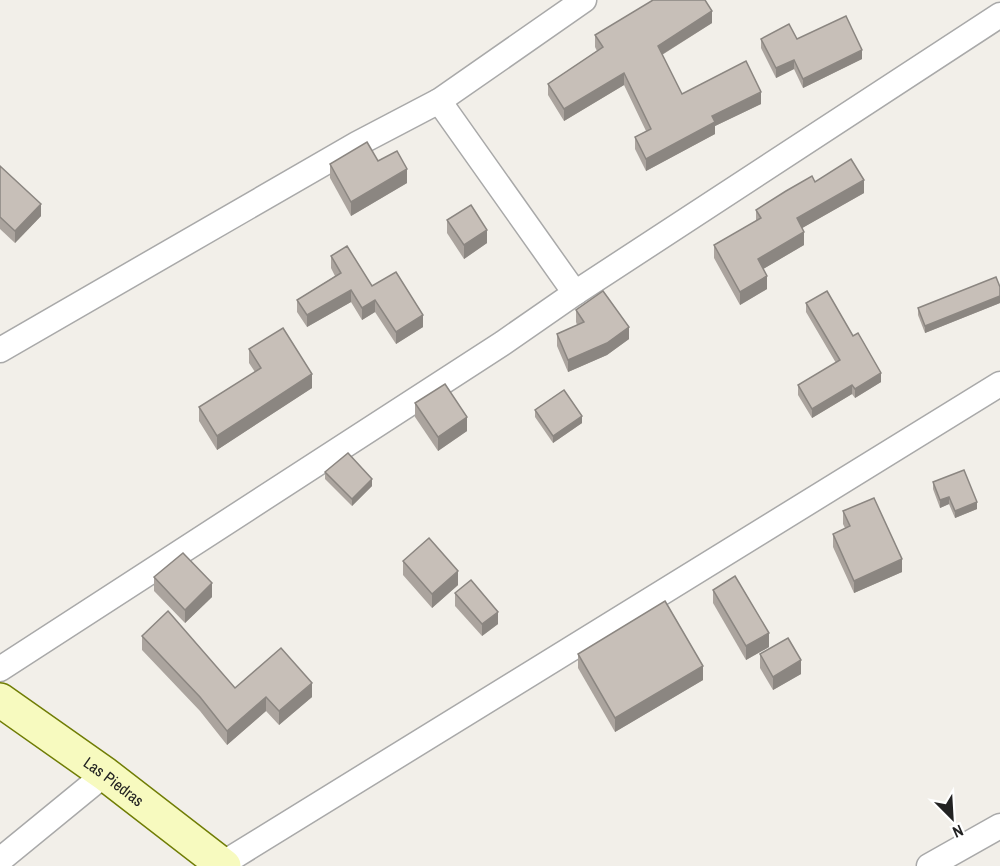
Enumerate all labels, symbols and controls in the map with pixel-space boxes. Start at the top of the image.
street label: Las Piedras [79,751,149,811]
north arrow [922,788,982,848]
text: N [949,820,967,844]

